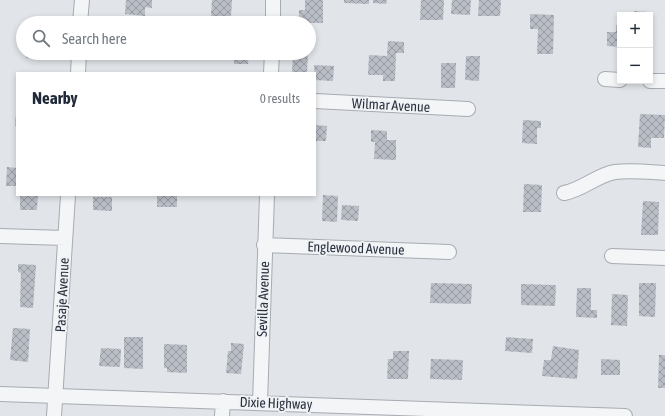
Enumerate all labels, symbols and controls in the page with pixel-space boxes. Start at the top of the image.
map controls [617,12,653,84]
button: + [617,12,653,48]
search box [16,16,316,60]
icon: search [30,27,52,49]
text: Search here [62,30,127,47]
button: − [617,48,653,84]
text: Nearby [32,88,78,108]
text: 0 results [260,91,300,106]
street label: Wilmar Avenue [351,95,431,115]
street label: Englewood Avenue [307,238,405,258]
street label: Pasaje Avenue [52,257,72,333]
street label: Sevilla Avenue [254,261,272,337]
street label: Dixie Highway [239,394,313,412]

